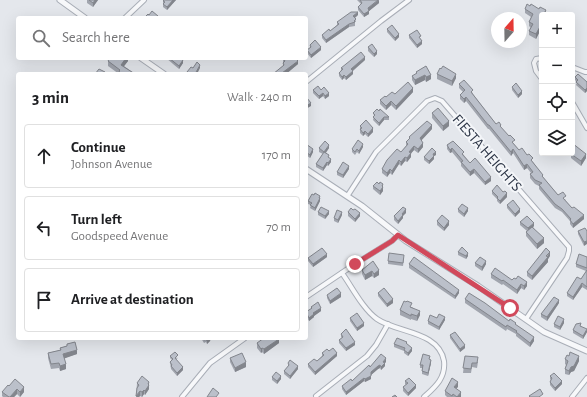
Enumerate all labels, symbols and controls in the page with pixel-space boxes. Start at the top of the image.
north arrow [491,12,527,48]
map controls [539,12,575,156]
button: + [539,12,575,48]
search box [16,16,308,60]
icon: search [30,27,52,49]
text: Search here [62,30,130,45]
button: − [539,48,575,84]
button: locate [539,84,575,120]
text: 3 min [32,89,69,106]
text: Walk · 240 m [227,91,292,104]
street label: FIESTA HEIGHTS [450,112,524,194]
button: layers [539,120,575,156]
text: Continue [71,140,126,155]
icon: ahead [33,145,55,167]
text: 170 m [262,149,291,162]
text: Johnson Avenue [71,158,152,171]
text: Turn left [71,212,122,227]
icon: left [33,217,55,239]
text: 70 m [266,221,291,234]
text: Goodspeed Avenue [71,230,168,243]
route end [346,255,364,273]
icon: arrive [33,289,55,311]
text: Arrive at destination [71,292,194,307]
route start [501,299,519,317]

